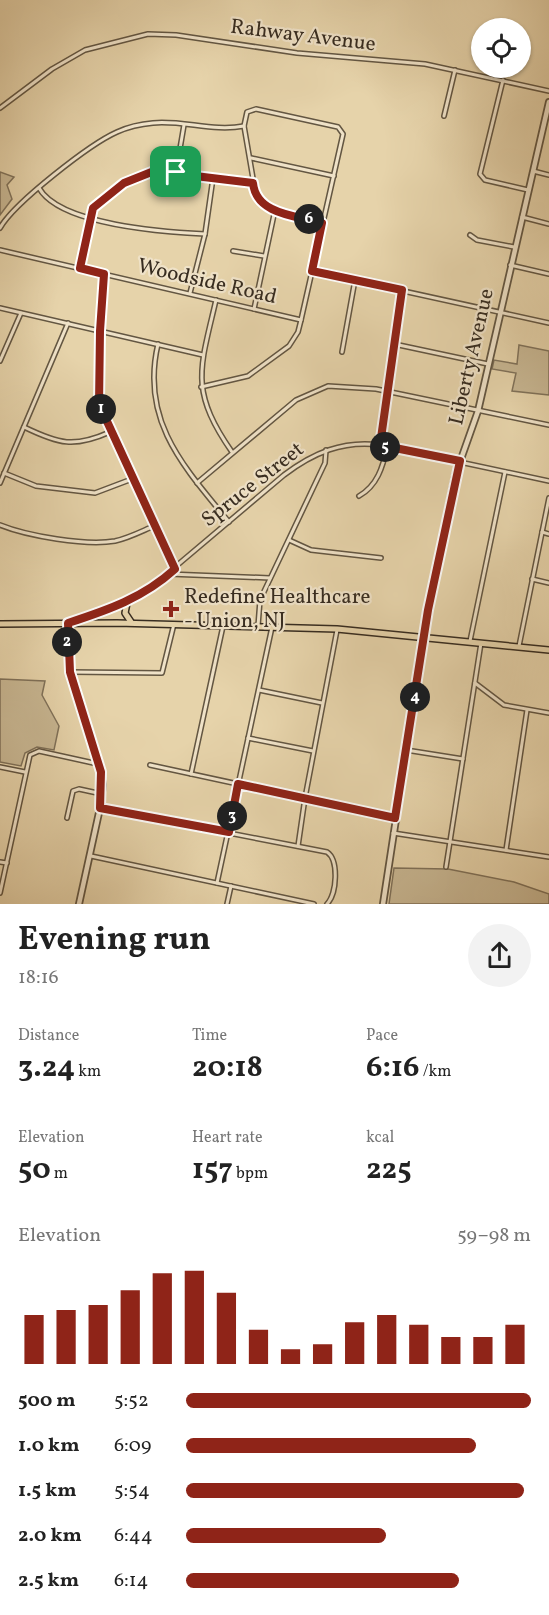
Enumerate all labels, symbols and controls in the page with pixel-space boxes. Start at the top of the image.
street label: Rahway Avenue [229,13,377,59]
map controls [471,18,531,78]
button: locate [471,18,531,78]
pin [150,146,201,197]
icon: arrive [159,155,192,188]
pin: 6 [294,204,324,234]
text: 6 [305,208,313,230]
street label: Woodside Road [134,252,280,312]
street label: Liberty Avenue [442,286,502,428]
pin: 1 [86,394,116,424]
text: 1 [98,398,104,420]
pin: 5 [370,432,400,462]
street label: Spruce Street [196,436,310,534]
text: 5 [381,436,389,458]
place label: Redefine Healthcare - Union, NJ [184,583,371,636]
marker: Redefine Healthcare - Union, NJ [162,600,180,618]
pin: 2 [52,627,82,657]
text: 2 [63,631,71,653]
pin: 4 [400,682,430,712]
text: 4 [410,686,420,708]
pin: 3 [217,801,247,831]
text: 3 [228,805,236,827]
text: Evening run [18,918,211,964]
button: share [468,924,531,987]
text: 18:16 [18,964,59,992]
text: Distance [18,1025,79,1047]
text: Time [192,1025,227,1047]
text: Pace [366,1025,398,1047]
text: 3.24 [18,1047,75,1089]
text: 20:18 [192,1047,263,1089]
text: 6:16 [366,1047,420,1089]
text: km [75,1061,101,1083]
text: /km [420,1061,451,1083]
text: Elevation [18,1127,85,1149]
text: Heart rate [192,1127,263,1149]
text: kcal [366,1127,394,1149]
text: 50 [18,1149,51,1191]
text: 157 [192,1149,233,1191]
text: 225 [366,1149,412,1191]
text: m [51,1163,68,1185]
text: bpm [233,1163,268,1185]
text: Elevation [18,1222,101,1250]
text: 59–98 m [457,1222,531,1250]
text: 500 m [18,1387,76,1415]
text: 5:52 [114,1387,149,1415]
text: 1.0 km [18,1432,80,1460]
text: 6:09 [114,1432,151,1460]
text: 1.5 km [18,1477,77,1505]
text: 5:54 [114,1477,150,1505]
text: 2.0 km [18,1522,82,1550]
text: 6:44 [114,1522,153,1550]
text: 2.5 km [18,1567,79,1595]
text: 6:14 [114,1567,149,1595]

